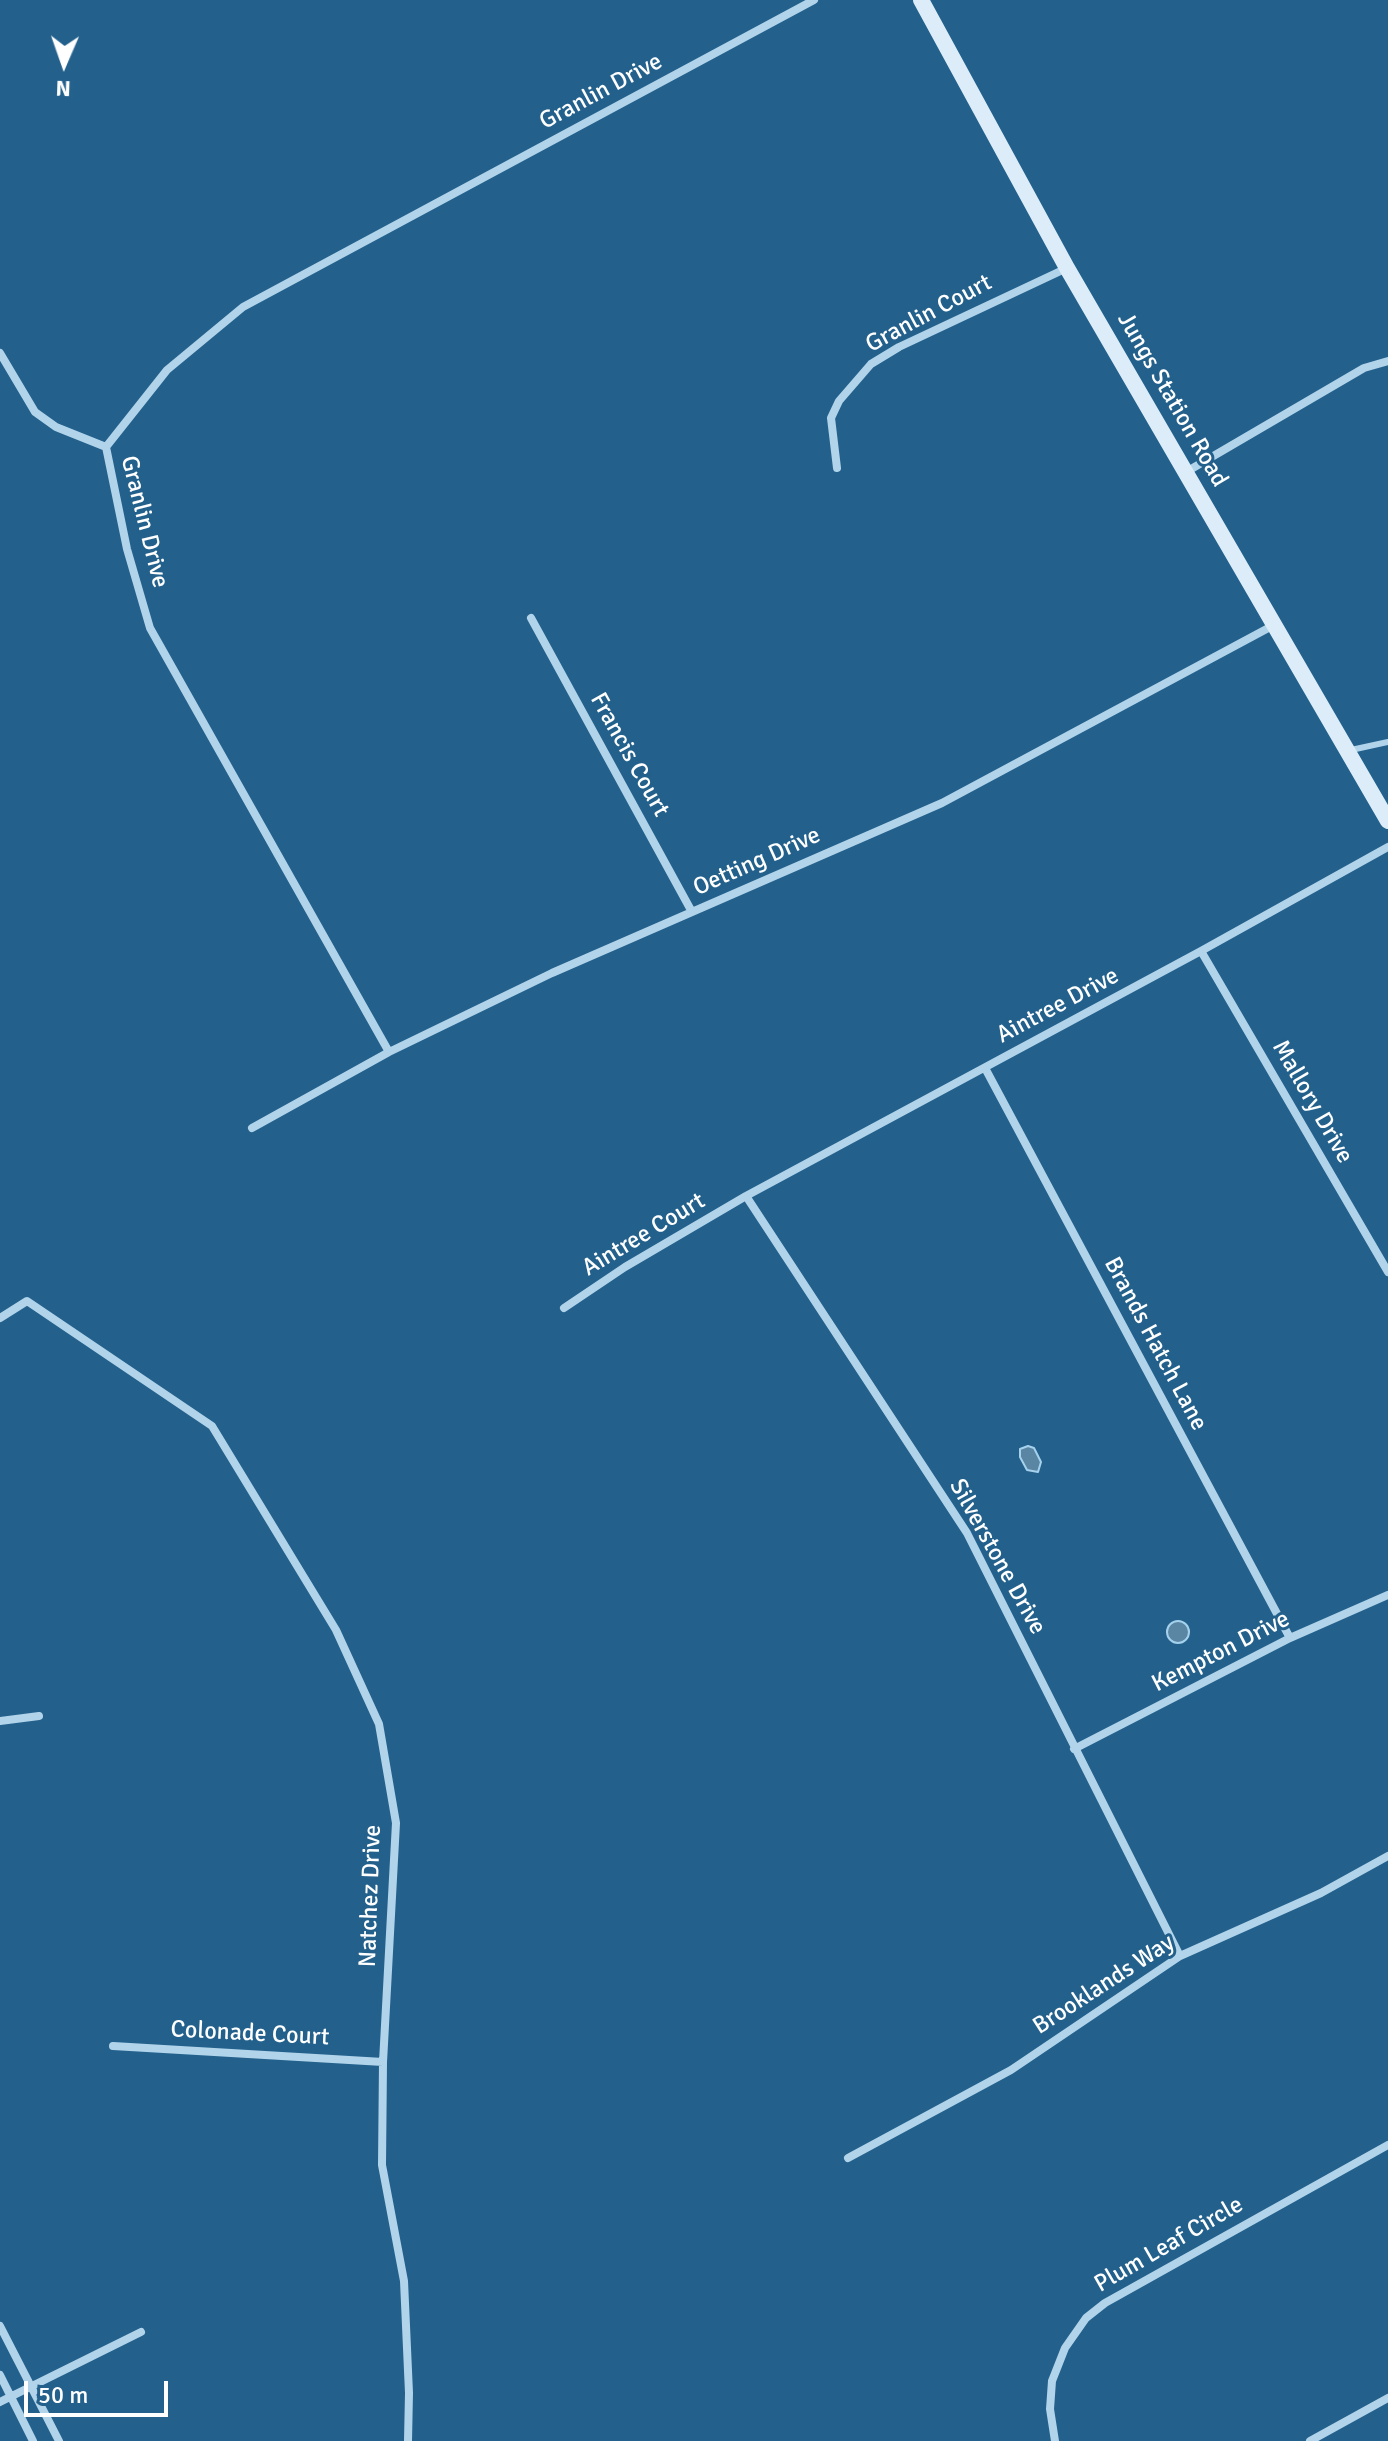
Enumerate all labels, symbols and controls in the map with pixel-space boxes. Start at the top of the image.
north arrow [24,24,104,104]
street label: Granlin Drive [535,48,667,136]
text: N [55,75,71,102]
street label: Granlin Court [861,269,997,359]
street label: Jungs Station Road [1110,308,1234,492]
street label: Granlin Drive [114,453,174,591]
street label: Francis Court [583,688,675,822]
street label: Oetting Drive [689,821,825,903]
street label: Aintree Drive [992,962,1124,1050]
street label: Mallory Drive [1265,1035,1359,1169]
street label: Aintree Court [577,1187,711,1283]
street label: Brands Hatch Lane [1097,1252,1213,1436]
street label: Silverstone Drive [942,1474,1052,1640]
street label: Kempton Drive [1147,1605,1295,1699]
street label: Natchez Drive [354,1824,388,1968]
street label: Brooklands Way [1028,1929,1180,2041]
street label: Colonade Court [170,2015,330,2053]
street label: Plum Leaf Circle [1090,2191,1248,2299]
scale bar [28,2365,172,2415]
text: 50 m [38,2380,88,2410]

